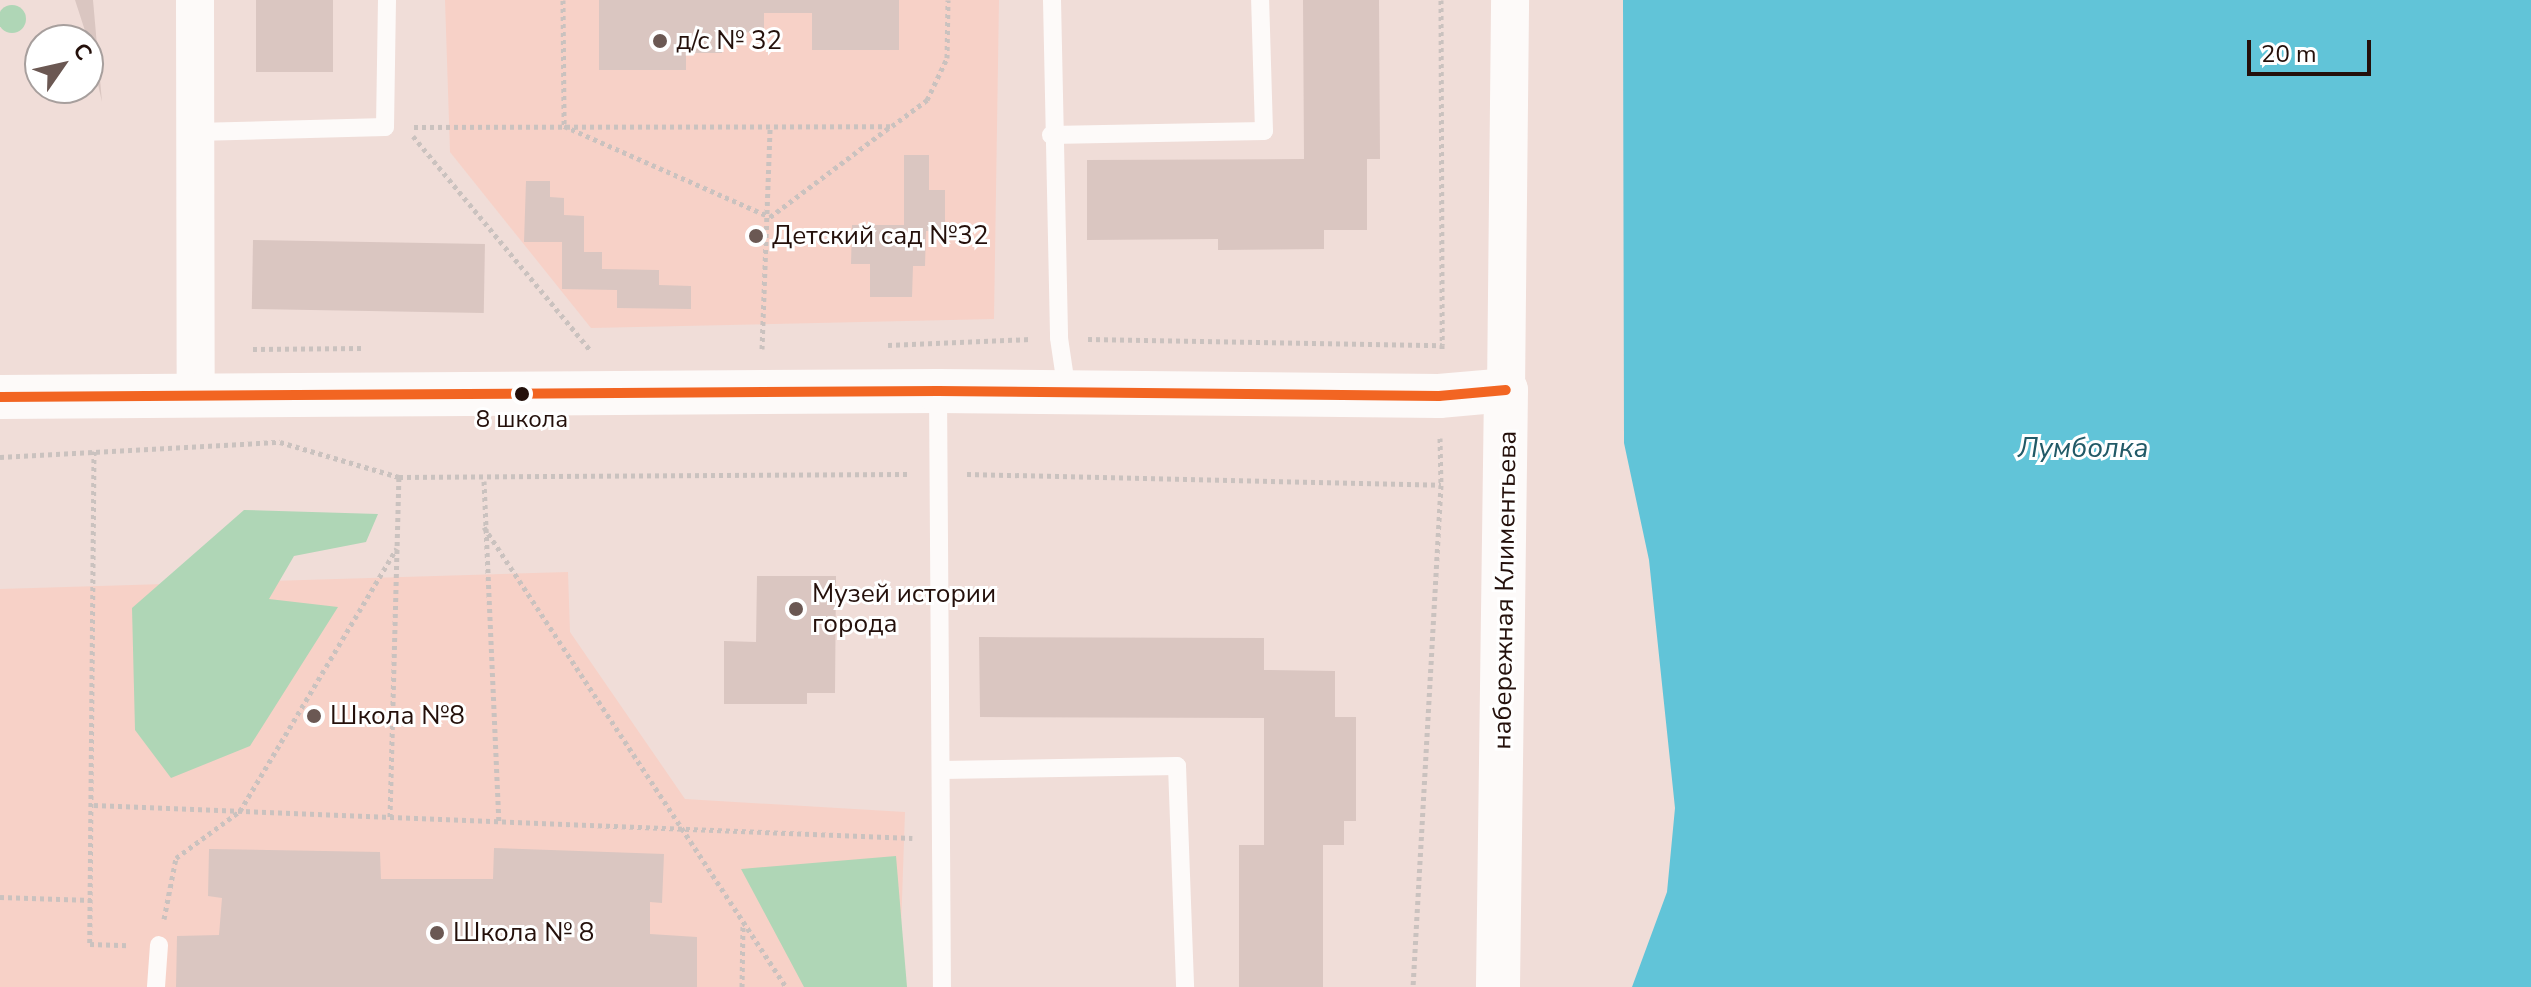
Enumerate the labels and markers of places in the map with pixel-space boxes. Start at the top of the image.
place label: д/с № 32 [676,25,782,57]
marker: д/с № 32 [651,32,669,50]
place label: Детский сад №32 [772,220,988,252]
marker: Детский сад №32 [747,227,765,245]
marker: 8 школа [514,386,530,402]
place label: 8 школа [476,406,568,434]
place label: Музей истории города [812,578,996,640]
marker: Музей истории города [787,600,805,618]
place label: Школа №8 [330,700,465,732]
marker: Школа №8 [305,707,323,725]
place label: Школа № 8 [453,917,594,949]
marker: Школа № 8 [428,924,446,942]

